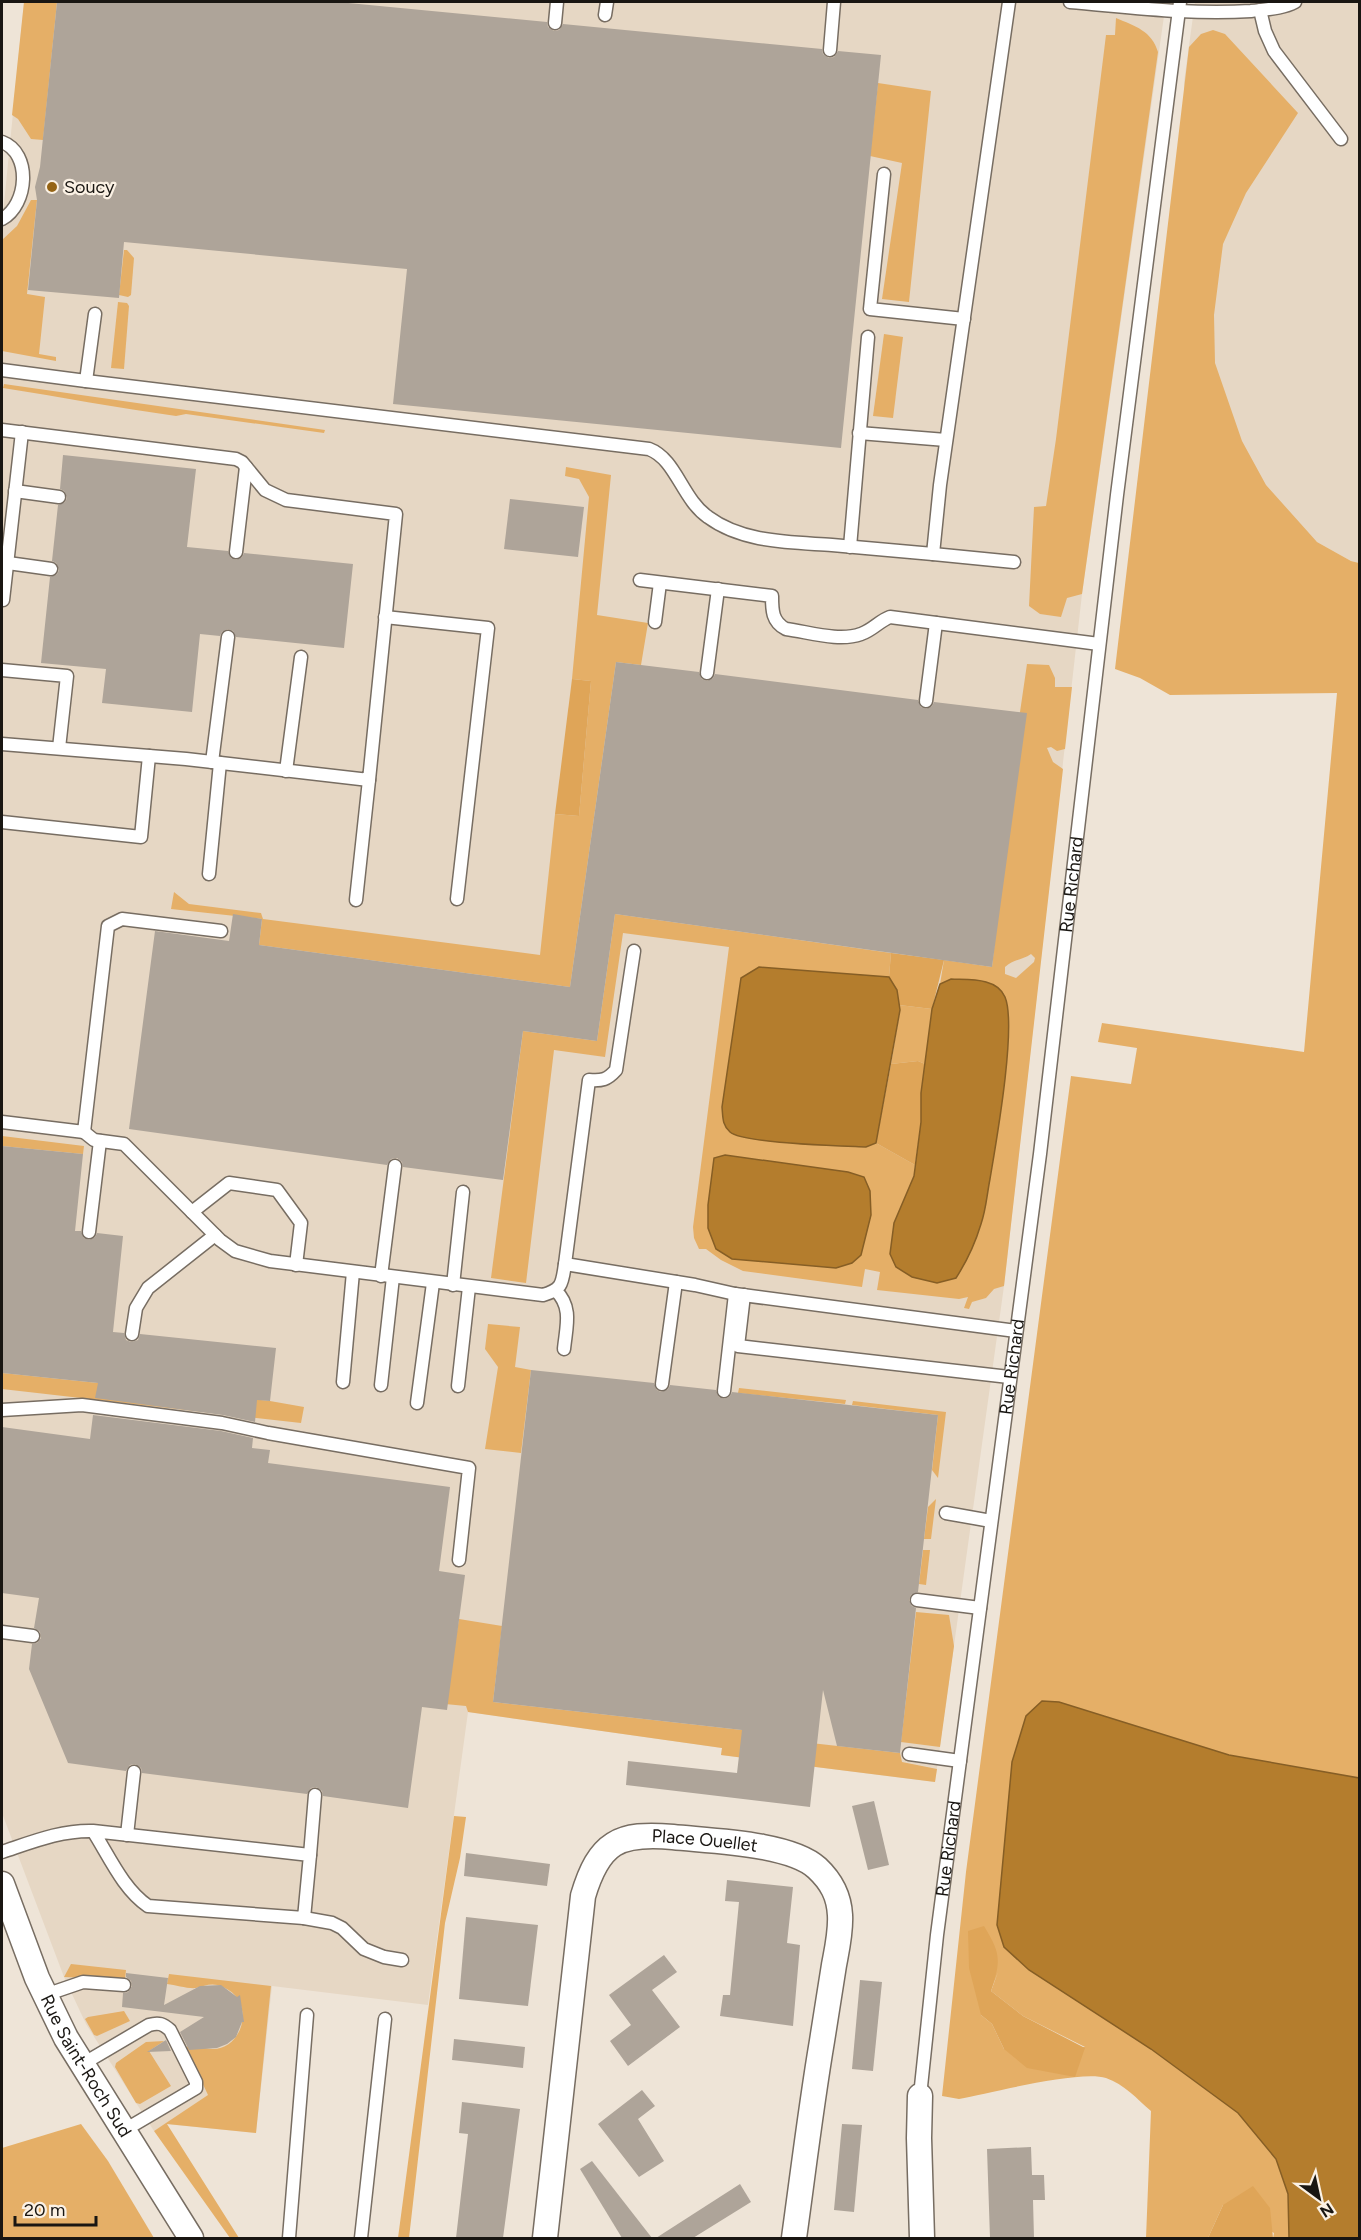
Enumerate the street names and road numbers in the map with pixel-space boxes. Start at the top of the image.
street label: Rue Richard [1055,835,1088,934]
street label: Rue Richard [995,1317,1029,1416]
street label: Rue Richard [931,1799,966,1898]
street label: Place Ouellet [651,1825,759,1857]
street label: Rue Saint-Roch Sud [36,1991,136,2141]

